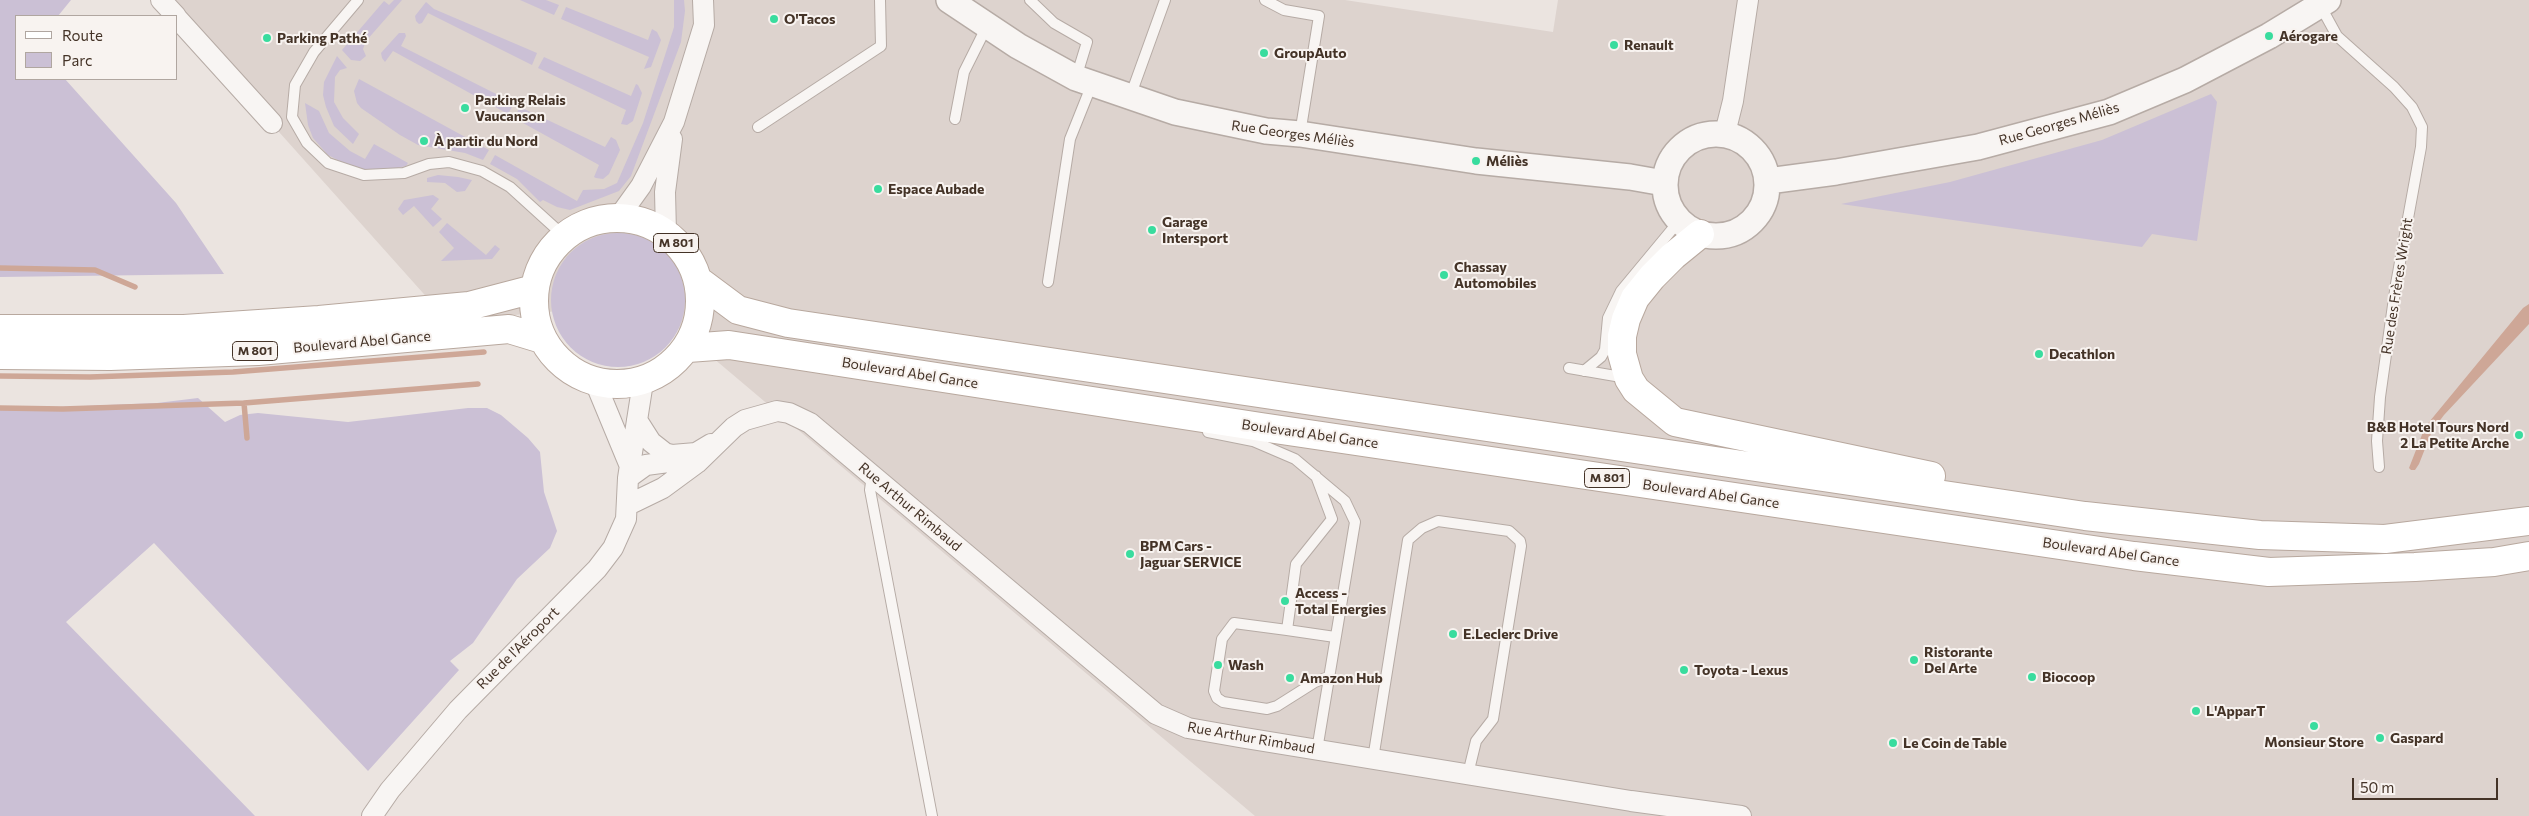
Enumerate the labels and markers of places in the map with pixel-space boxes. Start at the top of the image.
place label: O'Tacos [784,11,836,27]
marker: O'Tacos [768,13,780,25]
place label: Aérogare [2279,28,2338,44]
place label: Parking Pathé [277,30,367,46]
marker: Aérogare [2263,30,2275,42]
marker: Parking Pathé [261,32,273,44]
place label: Renault [1624,37,1674,53]
marker: Renault [1608,39,1620,51]
place label: GroupAuto [1274,45,1347,61]
marker: GroupAuto [1258,47,1270,59]
place label: Parking Relais Vaucanson [475,92,566,124]
marker: Parking Relais Vaucanson [459,102,471,114]
place label: À partir du Nord [434,133,538,149]
marker: À partir du Nord [418,135,430,147]
place label: Méliès [1486,153,1528,169]
marker: Méliès [1470,155,1482,167]
place label: Espace Aubade [888,181,984,197]
marker: Espace Aubade [872,183,884,195]
place label: Garage Intersport [1162,214,1228,246]
marker: Garage Intersport [1146,224,1158,236]
place label: Chassay Automobiles [1454,259,1537,292]
marker: Chassay Automobiles [1438,269,1450,281]
place label: Decathlon [2049,346,2115,362]
marker: Decathlon [2033,348,2045,360]
place label: B&B Hotel Tours Nord 2 La Petite Arche [2367,419,2509,452]
marker: B&B Hotel Tours Nord 2 La Petite Arche [2513,429,2525,441]
place label: BPM Cars - Jaguar SERVICE [1140,538,1242,570]
marker: BPM Cars - Jaguar SERVICE [1124,548,1136,560]
place label: Access - Total Energies [1295,585,1386,618]
marker: Access - Total Energies [1279,595,1291,607]
place label: E.Leclerc Drive [1463,626,1558,642]
marker: E.Leclerc Drive [1447,628,1459,640]
place label: Ristorante Del Arte [1924,644,1993,676]
marker: Ristorante Del Arte [1908,654,1920,666]
place label: Wash [1228,657,1264,673]
marker: Wash [1212,659,1224,671]
place label: Toyota - Lexus [1694,662,1788,678]
marker: Toyota - Lexus [1678,664,1690,676]
place label: Biocoop [2042,669,2095,685]
place label: Amazon Hub [1300,670,1383,686]
marker: Biocoop [2026,671,2038,683]
marker: Amazon Hub [1284,672,1296,684]
place label: L'ApparT [2206,703,2265,719]
marker: L'ApparT [2190,705,2202,717]
marker: Monsieur Store [2308,720,2320,732]
place label: Gaspard [2390,730,2444,746]
marker: Gaspard [2374,732,2386,744]
place label: Monsieur Store [2264,734,2364,750]
place label: Le Coin de Table [1903,735,2007,751]
marker: Le Coin de Table [1887,737,1899,749]

